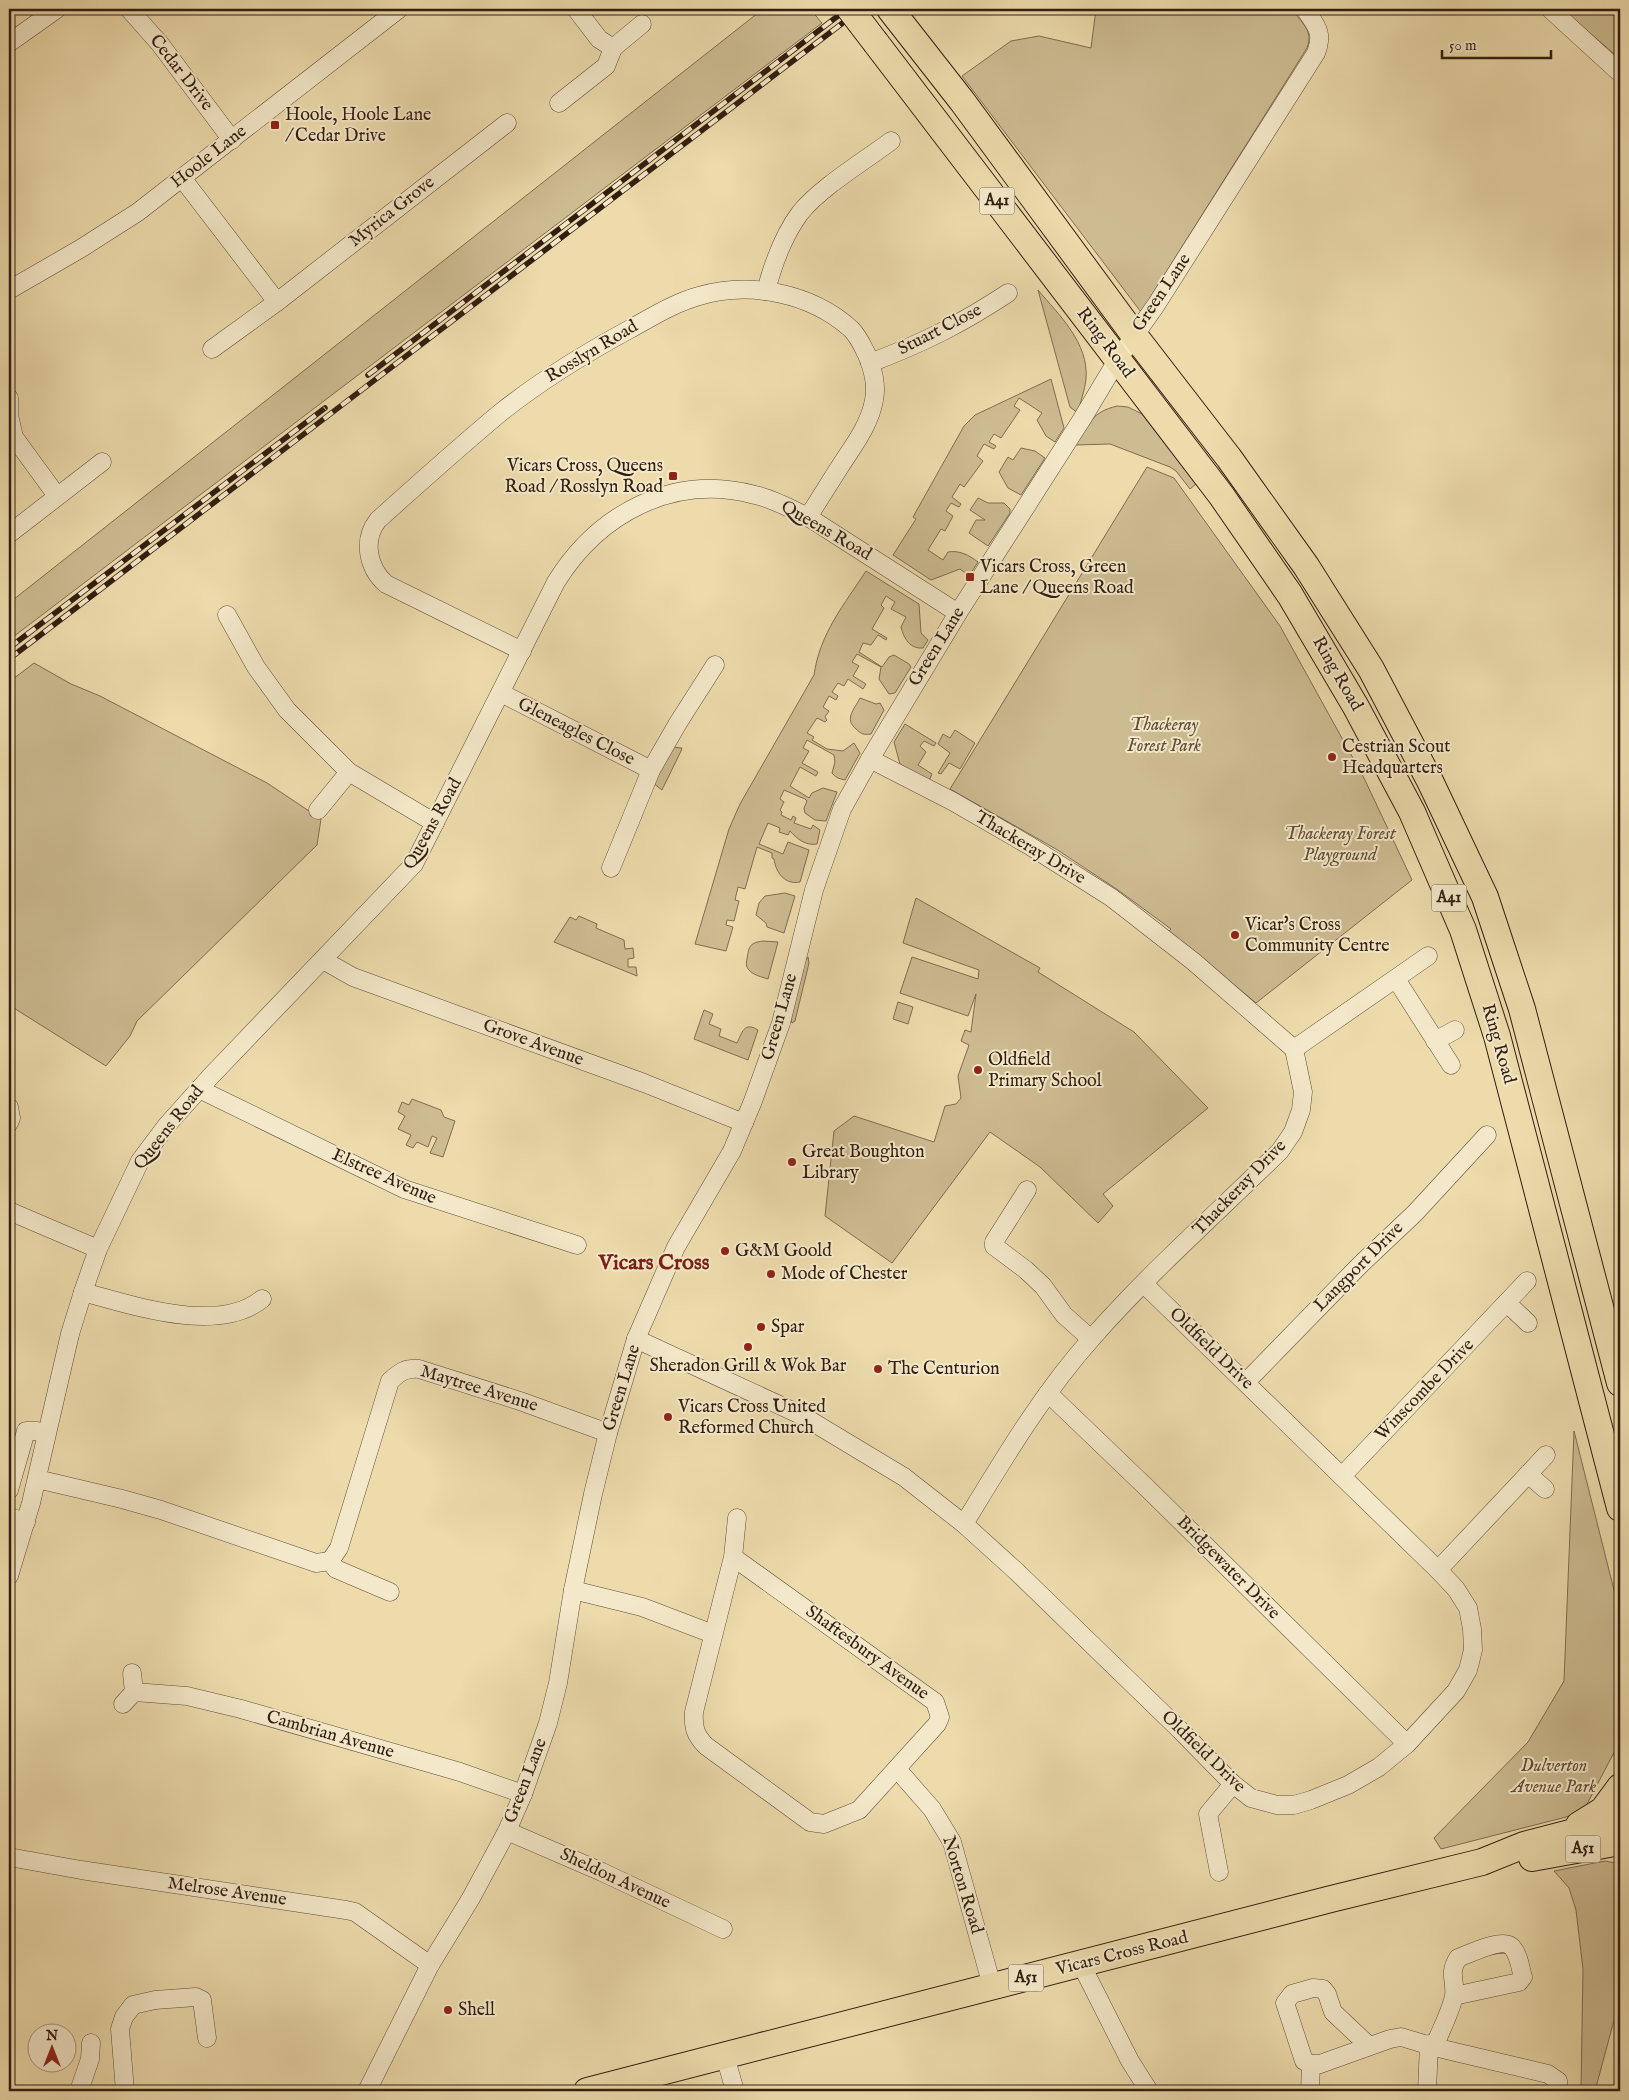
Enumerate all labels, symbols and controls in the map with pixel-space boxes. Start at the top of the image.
scale bar [1442,28,1550,60]
street label: Cedar Drive [144,30,218,116]
text: 50 m [1449,36,1477,55]
place label: Hoole, Hoole Lane / Cedar Drive [285,104,431,148]
marker: Hoole, Hoole Lane / Cedar Drive [269,119,281,131]
street label: Hoole Lane [166,120,252,194]
street label: Myrica Grove [344,171,440,253]
road number: A41 [980,188,1014,215]
street label: Green Lane [1127,250,1197,336]
street label: Stuart Close [894,299,986,361]
street label: Ring Road [1071,303,1139,383]
street label: Rosslyn Road [542,315,643,389]
place label: Vicars Cross, Queens Road / Rosslyn Road [505,455,663,499]
marker: Vicars Cross, Queens Road / Rosslyn Road [667,470,679,482]
street label: Queens Road [776,496,876,566]
place label: Vicars Cross, Green Lane / Queens Road [979,556,1134,600]
marker: Vicars Cross, Green Lane / Queens Road [964,571,976,583]
street label: Green Lane [904,603,970,691]
street label: Ring Road [1306,633,1368,716]
street label: Gleneagles Close [514,693,638,771]
park label: Thackeray Forest Park [1127,714,1201,758]
place label: Cestrian Scout Headquarters [1342,736,1450,780]
marker: Cestrian Scout Headquarters [1326,751,1338,763]
street label: Queens Road [398,774,468,874]
street label: Thackeray Drive [971,806,1089,890]
park label: Thackeray Forest Playground [1284,823,1397,867]
road number: A41 [1432,884,1466,911]
place label: Vicar's Cross Community Centre [1244,914,1390,958]
marker: Vicar's Cross Community Centre [1229,929,1241,941]
street label: Green Lane [757,971,803,1063]
street label: Ring Road [1476,1001,1521,1087]
street label: Grove Avenue [479,1014,587,1072]
place label: Oldfield Primary School [988,1049,1102,1093]
marker: Oldfield Primary School [972,1064,984,1076]
street label: Queens Road [129,1081,209,1175]
street label: Thackeray Drive [1188,1135,1292,1241]
place label: Great Boughton Library [802,1141,925,1185]
street label: Elstree Avenue [328,1144,440,1210]
marker: Great Boughton Library [786,1156,798,1168]
street label: Langport Drive [1309,1217,1409,1317]
place label: G&M Goold [735,1240,832,1263]
marker: G&M Goold [719,1245,731,1257]
district label: Vicars Cross [598,1249,710,1277]
place label: Mode of Chester [781,1263,908,1286]
marker: Mode of Chester [765,1268,777,1280]
street label: Oldfield Drive [1164,1303,1258,1395]
place label: Spar [771,1316,805,1339]
marker: Spar [755,1321,767,1333]
street label: Winscombe Drive [1371,1334,1479,1446]
marker: Sheradon Grill & Wok Bar [742,1341,754,1353]
street label: Green Lane [598,1342,646,1434]
place label: Sheradon Grill & Wok Bar [650,1355,847,1378]
place label: The Centurion [888,1358,1000,1381]
street label: Maytree Avenue [417,1360,541,1418]
marker: The Centurion [872,1363,884,1375]
place label: Vicars Cross United Reformed Church [677,1396,826,1440]
marker: Vicars Cross United Reformed Church [662,1411,674,1423]
street label: Bridgewater Drive [1171,1511,1285,1625]
street label: Shaftesbury Avenue [801,1600,933,1706]
street label: Cambrian Avenue [263,1706,397,1764]
street label: Oldfield Drive [1156,1706,1250,1798]
street label: Green Lane [499,1735,553,1827]
park label: Dulverton Avenue Park [1510,1755,1596,1799]
street label: Norton Road [936,1833,988,1937]
road number: A51 [1566,1836,1600,1862]
street label: Sheldon Avenue [556,1843,674,1915]
street label: Melrose Avenue [166,1872,288,1912]
street label: Vicars Cross Road [1053,1926,1191,1982]
road number: A51 [1008,1965,1044,1992]
place label: Shell [458,1999,495,2022]
marker: Shell [442,2004,454,2016]
north arrow [28,2022,78,2072]
text: N [45,2027,58,2045]

